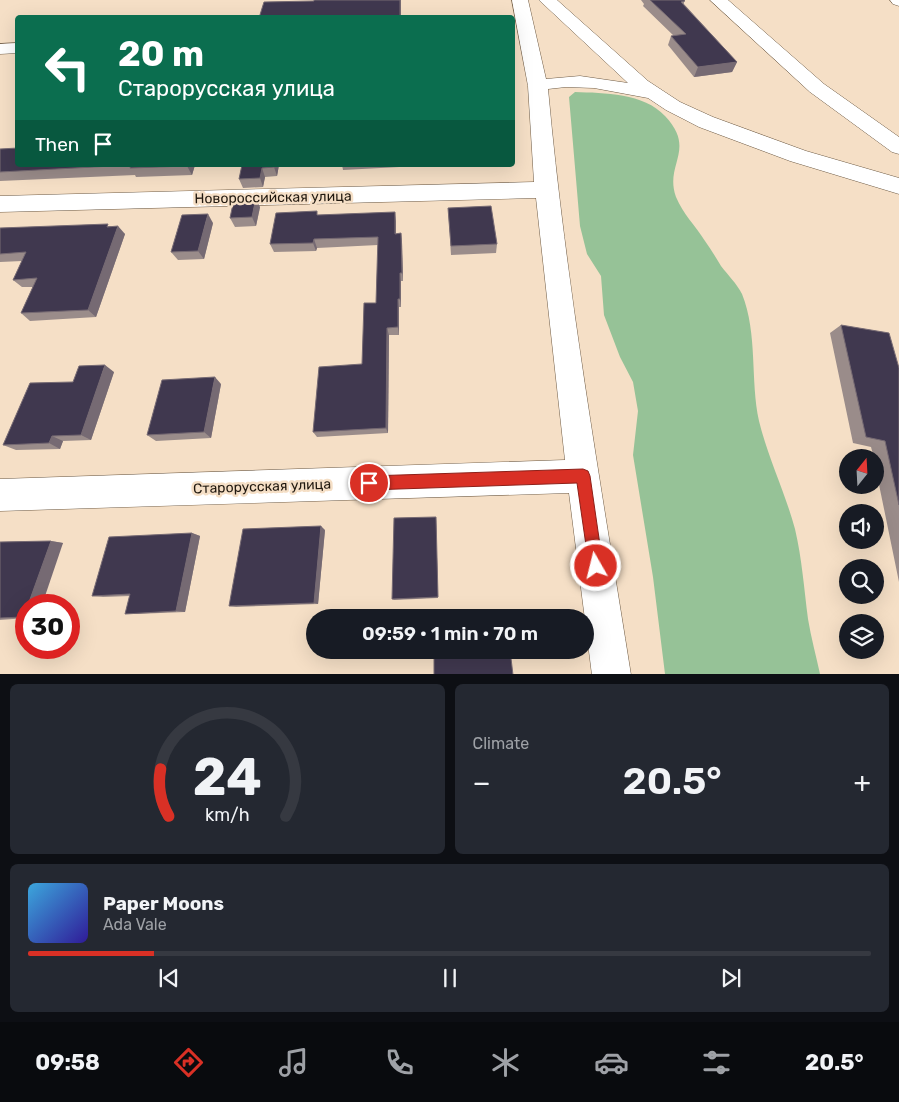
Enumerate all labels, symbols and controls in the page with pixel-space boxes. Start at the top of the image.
text: 20 m [118,33,204,75]
icon: left [35,35,100,100]
text: Старорусская улица [118,75,335,102]
icon: arrive [89,130,117,158]
text: Then [35,133,79,156]
street label: Новороссийская улица [194,188,352,207]
north arrow [839,449,884,494]
map controls [839,449,884,659]
pin [348,462,390,504]
icon: arrive [355,469,383,497]
street label: Старорусская улица [193,476,331,497]
button: sound [839,504,884,549]
position arrow [569,539,621,591]
button: search [839,559,884,604]
speed limit sign: 30 [15,594,80,659]
button: layers [839,614,884,659]
text: 09:59 · 1 min · 70 m [362,622,538,645]
text: Climate [473,734,529,753]
text: 24 [193,746,262,808]
text: 20.5° [623,758,722,804]
text: − [473,766,491,799]
text: + [854,766,871,799]
text: km/h [205,804,250,825]
text: Paper Moons [103,892,224,915]
text: Ada Vale [103,915,167,934]
icon: previous [155,964,183,992]
icon: pause [436,964,464,992]
icon: next [717,964,745,992]
icon: directions [171,1045,206,1080]
icon: music [276,1045,311,1080]
icon: phone [382,1045,417,1080]
icon: climate [488,1045,523,1080]
icon: car [594,1045,629,1080]
icon: filters [699,1045,734,1080]
text: 09:58 [35,1049,100,1076]
text: 20.5° [805,1049,864,1076]

